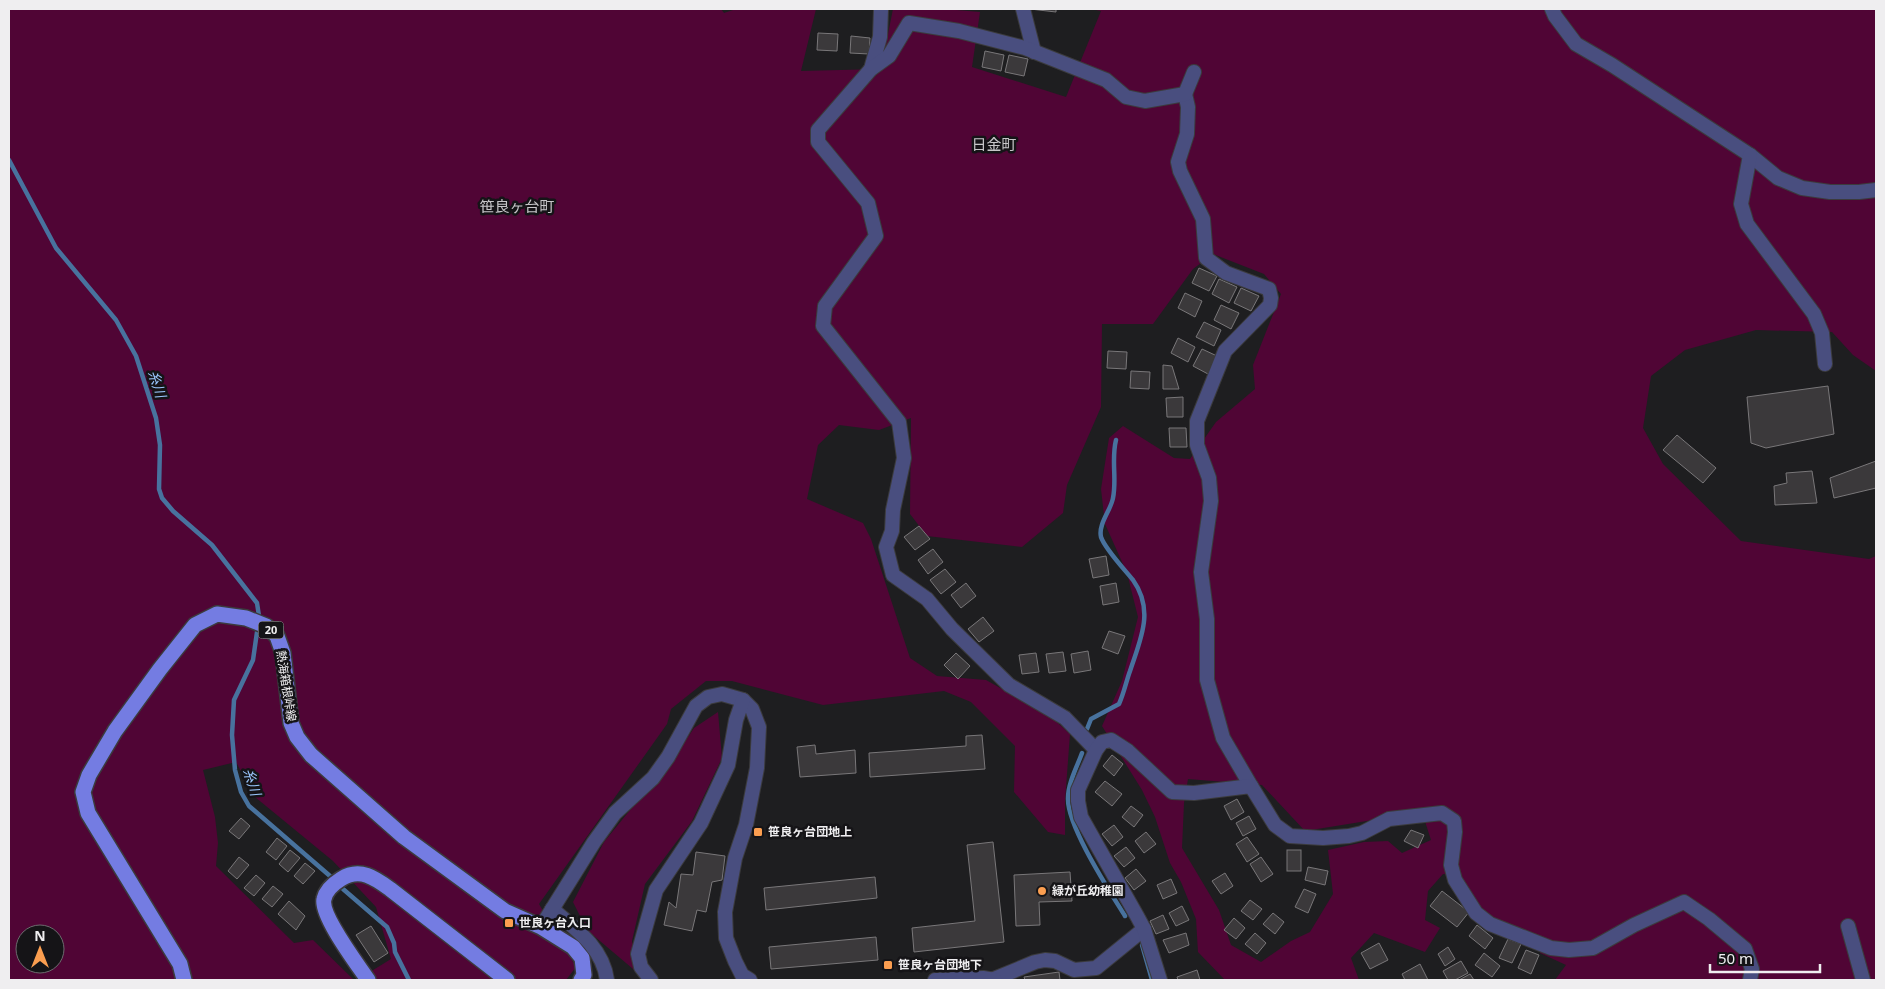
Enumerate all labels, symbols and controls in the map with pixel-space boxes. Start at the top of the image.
district label: 日金町 [971,134,1017,154]
district label: 笹良ヶ台町 [479,196,555,216]
water label: 糸川 [144,368,171,402]
road number: 20 [258,622,284,638]
street label: 熱海箱根峠線 [272,649,301,723]
water label: 糸川 [239,766,266,800]
place label: 笹良ヶ台団地上 [768,823,852,840]
marker: 笹良ヶ台団地上 [752,826,764,838]
place label: 緑が丘幼稚園 [1052,882,1124,899]
marker: 緑が丘幼稚園 [1036,885,1048,897]
place label: 世良ヶ台入口 [519,914,591,931]
marker: 世良ヶ台入口 [503,917,515,929]
north arrow [15,924,65,974]
text: N [34,926,46,945]
scale bar [1710,942,1820,974]
text: 50 m [1718,948,1753,968]
place label: 笹良ヶ台団地下 [898,956,982,973]
marker: 笹良ヶ台団地下 [882,959,894,971]

